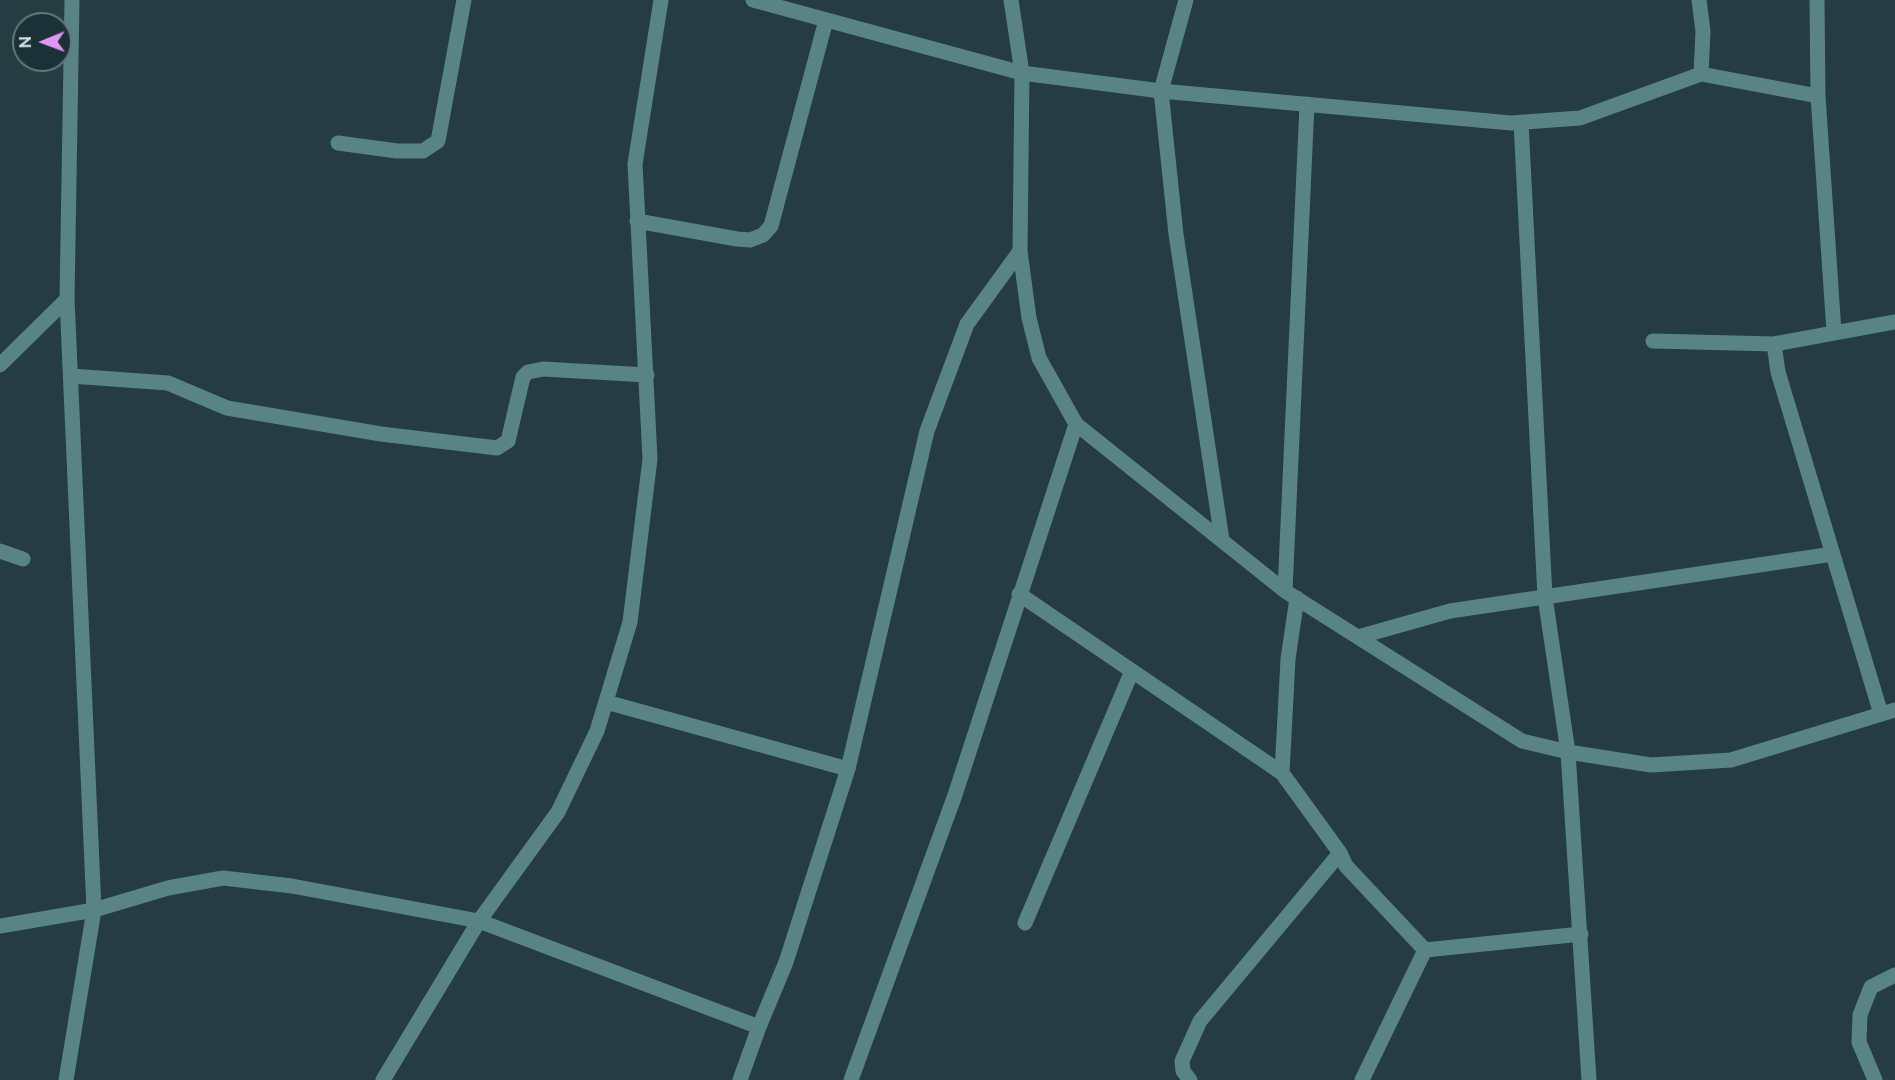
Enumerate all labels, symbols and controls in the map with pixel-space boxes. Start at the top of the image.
north arrow [12,12,72,72]
text: N [16,36,35,49]

